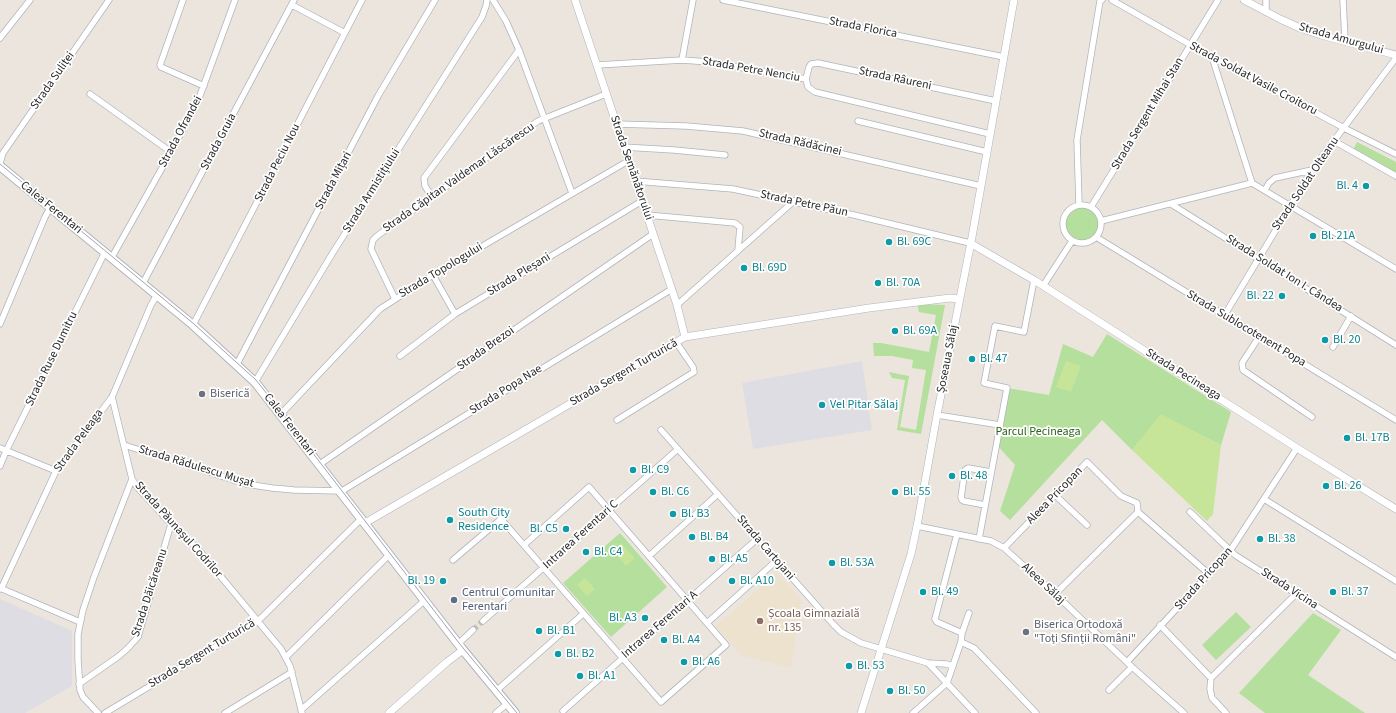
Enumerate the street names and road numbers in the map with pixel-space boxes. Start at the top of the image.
street label: Strada Florica [828,14,898,42]
street label: Strada Amurgului [1297,20,1385,58]
street label: Strada Soldat Vasile Croitoru [1186,39,1320,119]
street label: Strada Suliței [28,49,78,113]
street label: Strada Petre Nenciu [701,54,801,86]
street label: Strada Sergent Mihai Stan [1109,55,1187,173]
street label: Strada Râureni [857,64,933,94]
street label: Strada Ofrandei [156,94,206,170]
street label: Strada Gruia [198,111,240,173]
street label: Strada Semănătorului [606,114,656,222]
street label: Strada Căpitan Valdemar Lăscărescu [380,120,538,236]
street label: Strada Peciu Nou [252,121,304,205]
street label: Strada Rădăcinei [757,126,843,160]
street label: Strada Soldat Olteanu [1269,134,1343,234]
street label: Strada Armistițiului [340,146,404,236]
street label: Strada Mițari [313,149,355,213]
street label: Calea Ferentari [17,179,85,237]
street label: Strada Petre Păun [759,188,849,220]
street label: Strada Soldat Ion I. Cândea [1223,232,1345,316]
street label: Strada Topologului [396,240,486,302]
street label: Strada Pleșani [485,250,553,300]
street label: Strada Sublocotenent Popa [1184,288,1308,370]
street label: Strada Ruse Dumitru [23,309,81,409]
street label: Strada Brezoi [455,324,517,374]
street label: Șoseaua Sălaj [934,324,962,394]
street label: Strada Sergent Turturică [568,336,680,410]
street label: Strada Pecineaga [1143,346,1223,404]
street label: Strada Popa Nae [467,362,545,418]
street label: Calea Ferentari [260,391,318,459]
street label: Strada Peleaga [51,407,107,475]
street label: Strada Rădulescu Mușat [137,443,255,491]
street label: Aleea Pricopan [1024,464,1086,528]
street label: Strada Păunașul Codrilor [131,479,225,581]
street label: Intrarea Ferentari C [540,497,622,573]
street label: Strada Cartojani [733,513,797,583]
street label: Strada Pricopan [1172,544,1236,614]
street label: Strada Dăicăreanu [129,547,171,639]
street label: Aleea Sălaj [1018,560,1068,608]
street label: Strada Vicina [1258,565,1320,613]
street label: Intrarea Ferentari A [619,588,701,662]
street label: Strada Sergent Turturică [146,616,258,692]

